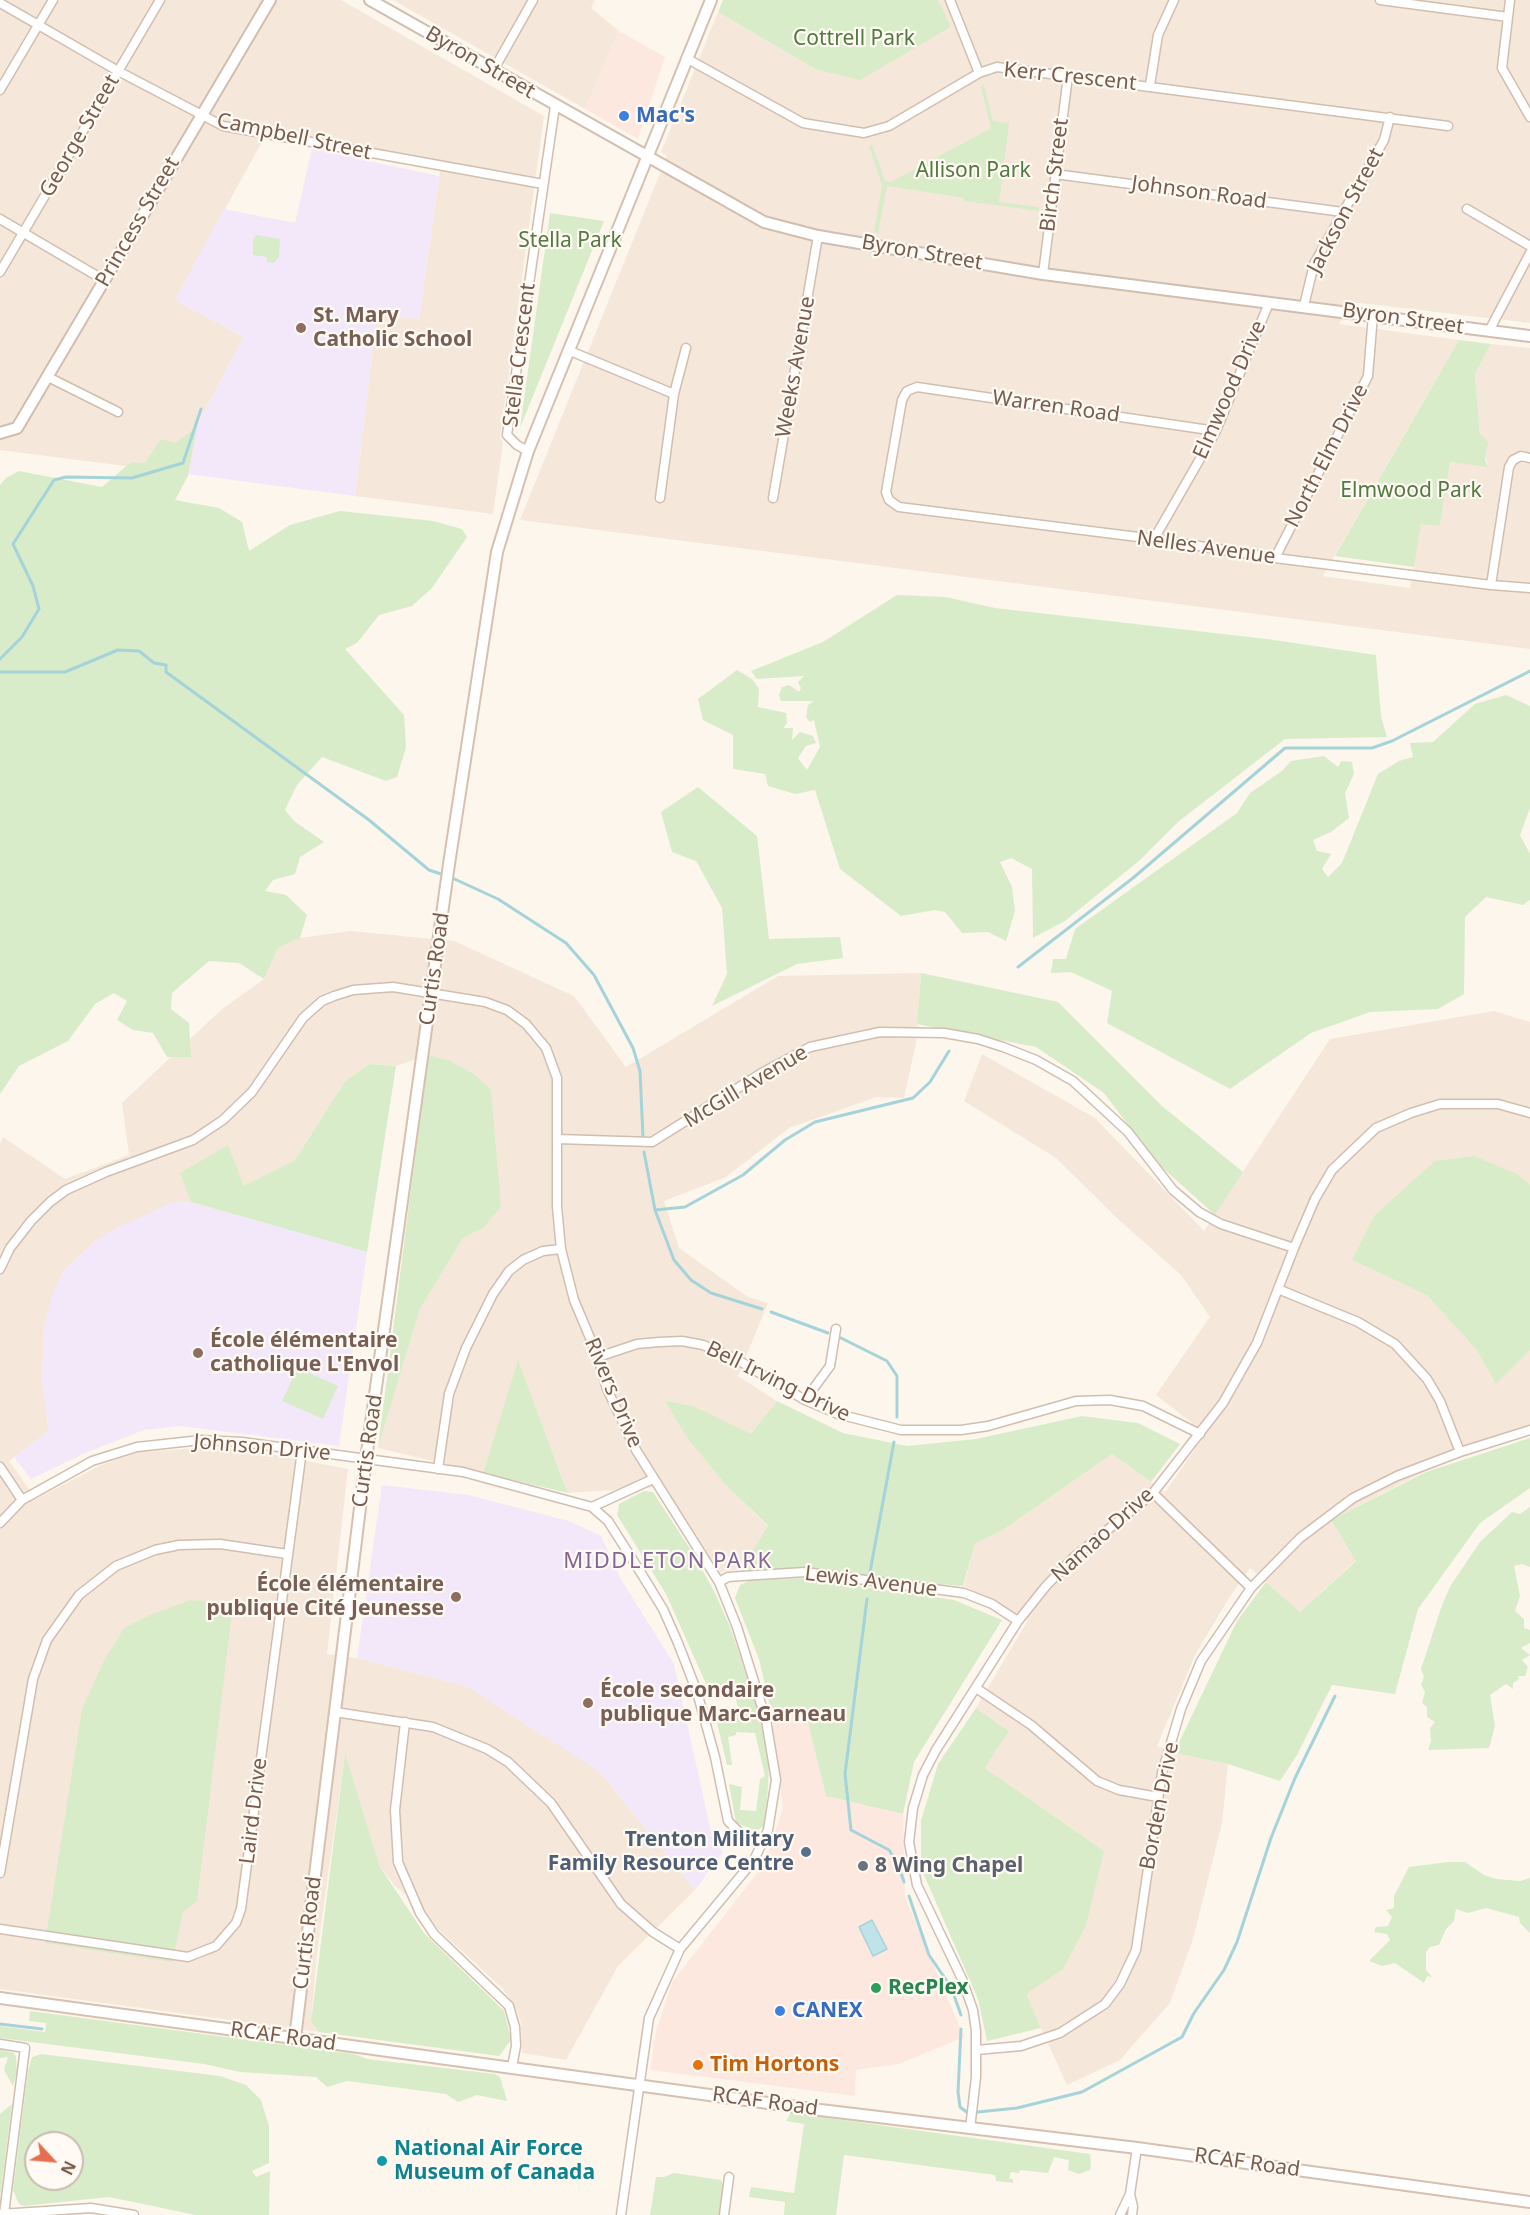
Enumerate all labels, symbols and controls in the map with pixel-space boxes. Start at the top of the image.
street label: Byron Street [421,21,539,105]
park label: Cottrell Park [793,26,915,52]
street label: Kerr Crescent [1002,57,1138,97]
street label: George Street [35,70,125,202]
place label: Mac's [636,103,695,129]
street label: Campbell Street [214,108,374,166]
marker: Mac's [617,109,631,123]
street label: Birch Street [1036,117,1074,233]
street label: Jackson Street [1302,144,1390,278]
street label: Princess Street [91,153,185,291]
park label: Allison Park [915,158,1031,184]
street label: Johnson Road [1130,171,1268,215]
park label: Stella Park [518,228,622,254]
street label: Byron Street [860,230,984,276]
street label: Stella Crescent [499,282,541,428]
street label: Weeks Avenue [771,294,821,440]
street label: Byron Street [1341,298,1465,340]
place label: St. Mary Catholic School [313,303,472,353]
street label: Elmwood Drive [1188,317,1272,463]
marker: St. Mary Catholic School [294,321,308,335]
street label: North Elm Drive [1280,380,1374,532]
street label: Warren Road [991,386,1121,428]
park label: Elmwood Park [1340,478,1482,504]
street label: Nelles Avenue [1135,526,1277,570]
street label: Curtis Road [415,911,455,1027]
street label: McGill Avenue [680,1040,812,1134]
place label: École élémentaire catholique L'Envol [210,1328,399,1378]
street label: Rivers Drive [579,1334,647,1452]
street label: Bell Irving Drive [702,1336,854,1428]
marker: École élémentaire catholique L'Envol [191,1346,205,1360]
street label: Curtis Road [348,1393,388,1509]
street label: Johnson Drive [192,1429,332,1467]
street label: Namao Drive [1047,1482,1159,1588]
district label: MIDDLETON PARK [563,1549,773,1575]
street label: Lewis Avenue [803,1561,939,1603]
place label: École élémentaire publique Cité Jeunesse [207,1572,444,1622]
marker: École élémentaire publique Cité Jeunesse [449,1590,463,1604]
place label: École secondaire publique Marc-Garneau [600,1678,846,1728]
marker: École secondaire publique Marc-Garneau [581,1696,595,1710]
street label: Borden Drive [1135,1740,1185,1872]
street label: Laird Drive [235,1756,273,1866]
place label: Trenton Military Family Resource Centre [548,1827,794,1877]
marker: Trenton Military Family Resource Centre [799,1845,813,1859]
place label: 8 Wing Chapel [875,1853,1023,1879]
marker: 8 Wing Chapel [856,1859,870,1873]
street label: Curtis Road [289,1875,327,1991]
place label: RecPlex [888,1975,969,2001]
marker: RecPlex [869,1981,883,1995]
place label: CANEX [792,1998,863,2024]
marker: CANEX [773,2004,787,2018]
street label: RCAF Road [228,2017,338,2057]
place label: Tim Hortons [710,2052,839,2078]
marker: Tim Hortons [691,2058,705,2072]
street label: RCAF Road [710,2082,820,2122]
north arrow [24,2131,84,2191]
place label: National Air Force Museum of Canada [394,2136,595,2186]
street label: RCAF Road [1192,2143,1302,2183]
marker: National Air Force Museum of Canada [375,2154,389,2168]
text: N [56,2157,81,2179]

